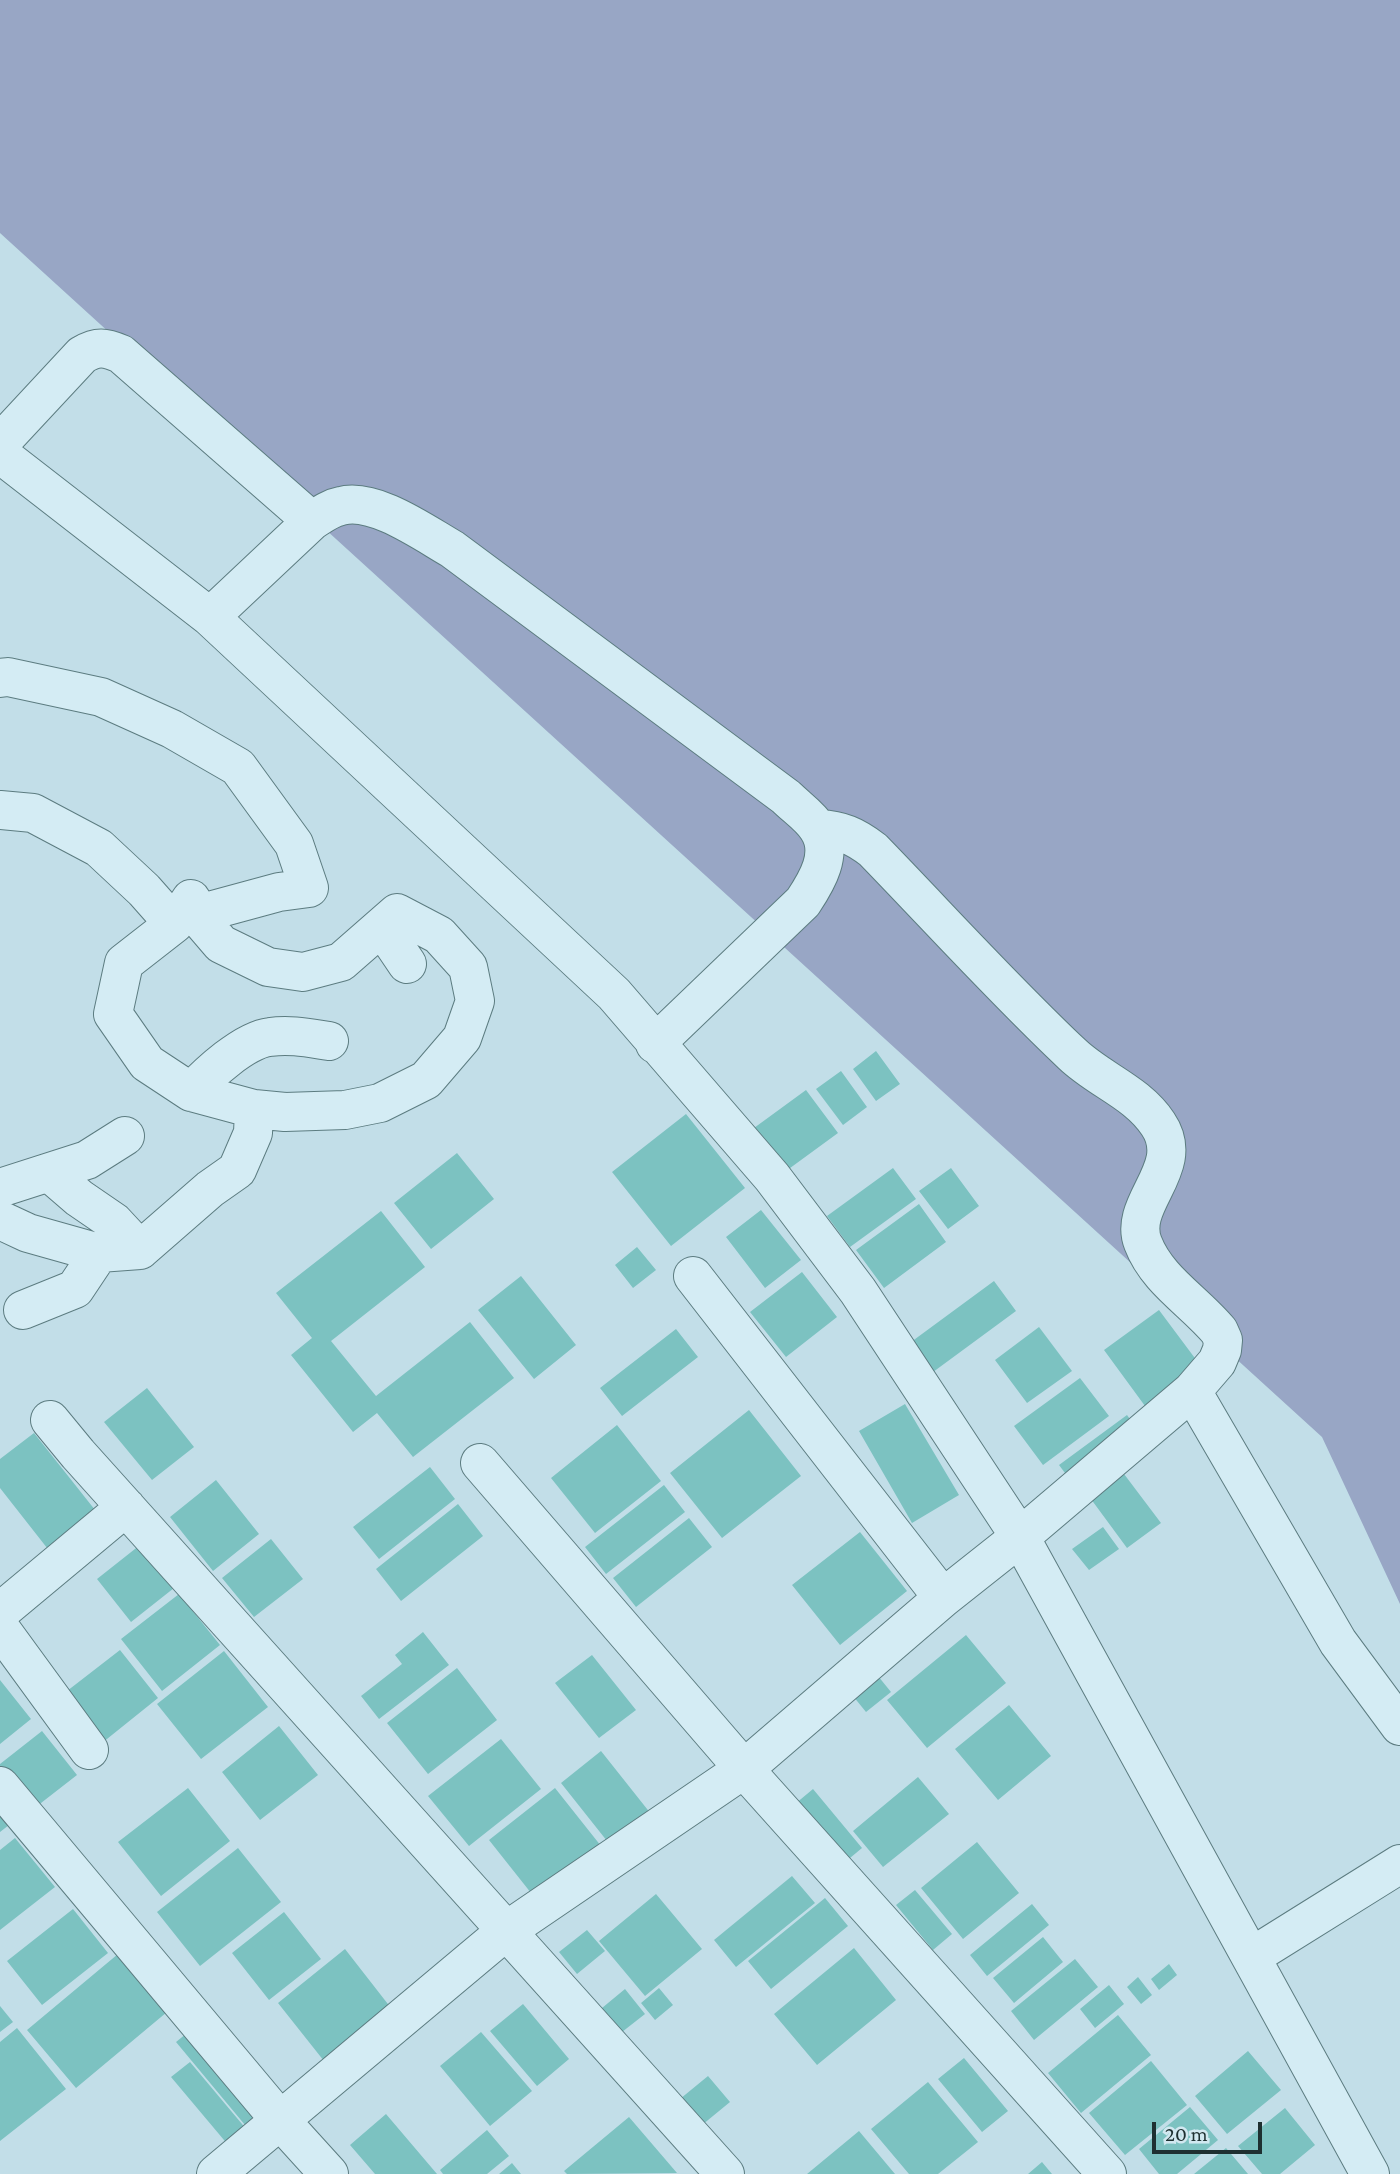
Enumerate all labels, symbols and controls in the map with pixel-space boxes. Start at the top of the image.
scale bar [1155,2108,1265,2152]
text: 20 m [1165,2122,1208,2146]

